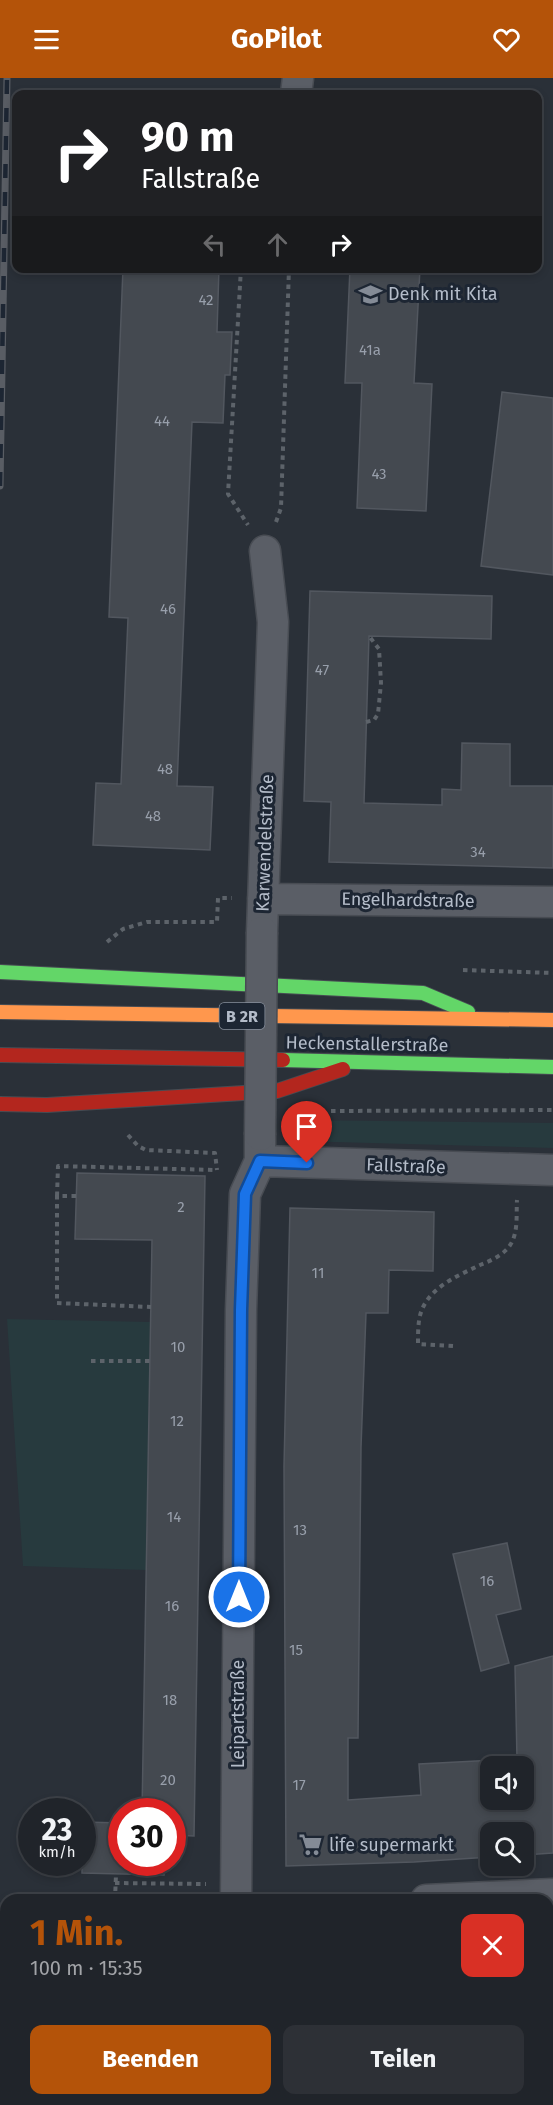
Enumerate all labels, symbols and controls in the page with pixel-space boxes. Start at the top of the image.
icon: menu [30,23,63,56]
text: GoPilot [231,23,322,55]
icon: heart [490,23,523,56]
text: 90 m [141,112,235,162]
icon: right [42,114,120,192]
text: Fallstraße [141,163,260,195]
icon: left [198,228,231,261]
icon: ahead [261,228,294,261]
icon: right [324,228,357,261]
school or university icon: Denk mit Kita [357,281,383,307]
place label: Denk mit Kita [388,283,498,305]
house number: 42 [198,291,214,309]
house number: 41a [359,341,381,359]
house number: 44 [154,412,170,430]
house number: 43 [371,465,387,483]
house number: 46 [160,600,176,618]
house number: 47 [315,661,329,679]
house number: 48 [157,760,173,778]
street label: Karwendelstraße [252,774,278,912]
house number: 48 [145,807,161,825]
house number: 34 [470,843,486,861]
street label: Engelhardstraße [341,888,475,912]
road number: B 2R [220,1003,264,1029]
street label: Heckenstallerstraße [285,1032,449,1056]
pin [281,1101,332,1163]
icon: arrive [290,1110,323,1143]
street label: Fallstraße [366,1154,446,1178]
house number: 2 [177,1198,185,1216]
house number: 11 [312,1264,324,1282]
house number: 10 [171,1338,185,1356]
house number: 12 [170,1412,184,1430]
house number: 14 [167,1508,181,1526]
house number: 13 [293,1521,307,1539]
position arrow [207,1565,271,1629]
house number: 16 [480,1572,494,1590]
house number: 16 [165,1597,179,1615]
house number: 15 [289,1641,303,1659]
street label: Leipartstraße [227,1660,249,1768]
house number: 18 [163,1691,177,1709]
map controls [480,1756,534,1876]
button: sound [480,1756,534,1810]
house number: 20 [160,1771,176,1789]
house number: 17 [292,1776,306,1794]
speed limit sign: 30 [108,1798,186,1876]
text: 23 [42,1812,72,1848]
button: search [480,1822,534,1876]
supermarket icon: life supermarkt [298,1832,324,1858]
place label: life supermarkt [329,1834,454,1856]
text: km/h [38,1843,76,1861]
text: 1 Min. [30,1911,123,1955]
button: close [461,1914,524,1977]
text: 100 m · 15:35 [30,1956,142,1980]
button: Beenden [30,2025,271,2094]
button: Teilen [283,2025,524,2094]

